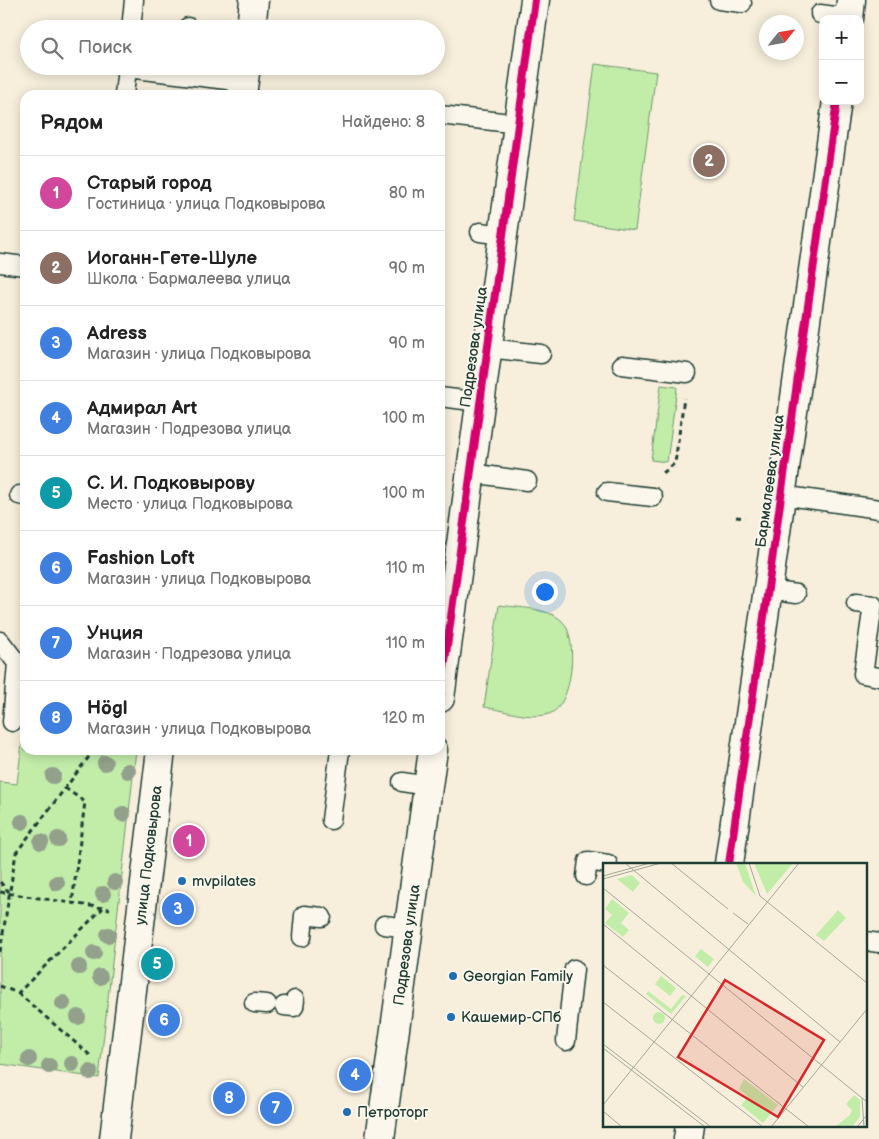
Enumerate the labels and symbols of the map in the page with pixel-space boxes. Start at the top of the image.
north arrow [759,15,804,60]
pin: 2 [693,142,725,180]
street label: Подрезова улица [456,285,492,409]
street label: Бармалеева улица [751,413,789,549]
your location [532,579,558,605]
street label: улица Подковырова [130,784,166,926]
pin: 1 [173,822,205,860]
inset map [603,863,866,1126]
place label: mvpilates [192,872,257,891]
marker: mvpilates [176,875,188,887]
street label: Подрезова улица [389,883,424,1007]
pin: 3 [162,890,194,928]
pin: 5 [141,945,173,983]
place label: Georgian Family [463,967,573,986]
marker: Georgian Family [447,970,459,982]
pin: 6 [148,1001,180,1039]
place label: Кашемир-СПб [461,1008,561,1027]
marker: Кашемир-СПб [445,1011,457,1023]
pin: 4 [339,1056,371,1094]
pin: 8 [213,1079,245,1117]
pin: 7 [260,1089,292,1127]
place label: Петроторг [357,1103,429,1122]
marker: Петроторг [341,1106,353,1118]

